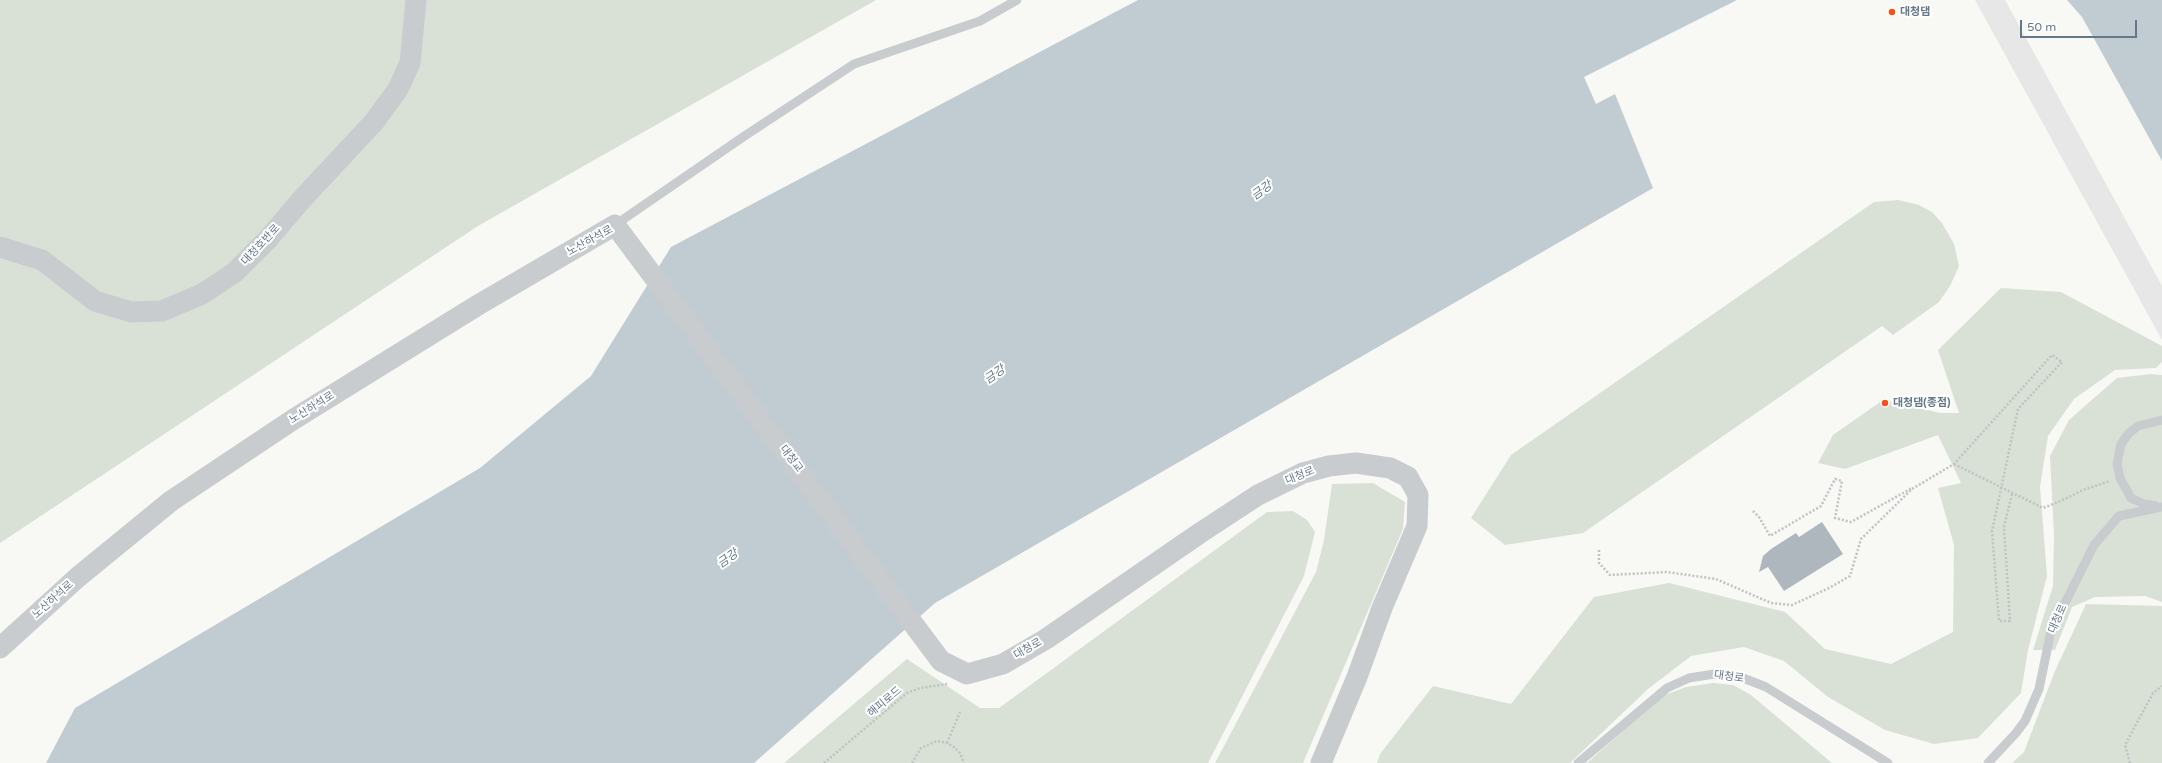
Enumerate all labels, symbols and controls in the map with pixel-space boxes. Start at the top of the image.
place label: 대청댐 [1900,5,1930,19]
marker: 대청댐 [1887,7,1897,17]
scale bar [2022,12,2139,38]
text: 50 m [2027,20,2056,34]
water label: 금강 [1249,179,1275,203]
street label: 대청호반로 [239,222,283,268]
street label: 노산하석로 [565,223,615,259]
water label: 금강 [982,363,1008,387]
street label: 노산하석로 [287,389,337,427]
place label: 대청댐(종점) [1893,396,1950,410]
marker: 대청댐(종점) [1880,398,1890,408]
street label: 대청교 [777,443,805,475]
street label: 대청로 [1283,464,1317,488]
water label: 금강 [715,547,741,571]
street label: 노산하석로 [30,578,76,622]
street label: 대청로 [2046,602,2070,636]
street label: 대청로 [1012,636,1044,662]
street label: 대청로 [1713,668,1745,686]
street label: 해피로드 [865,684,905,720]

